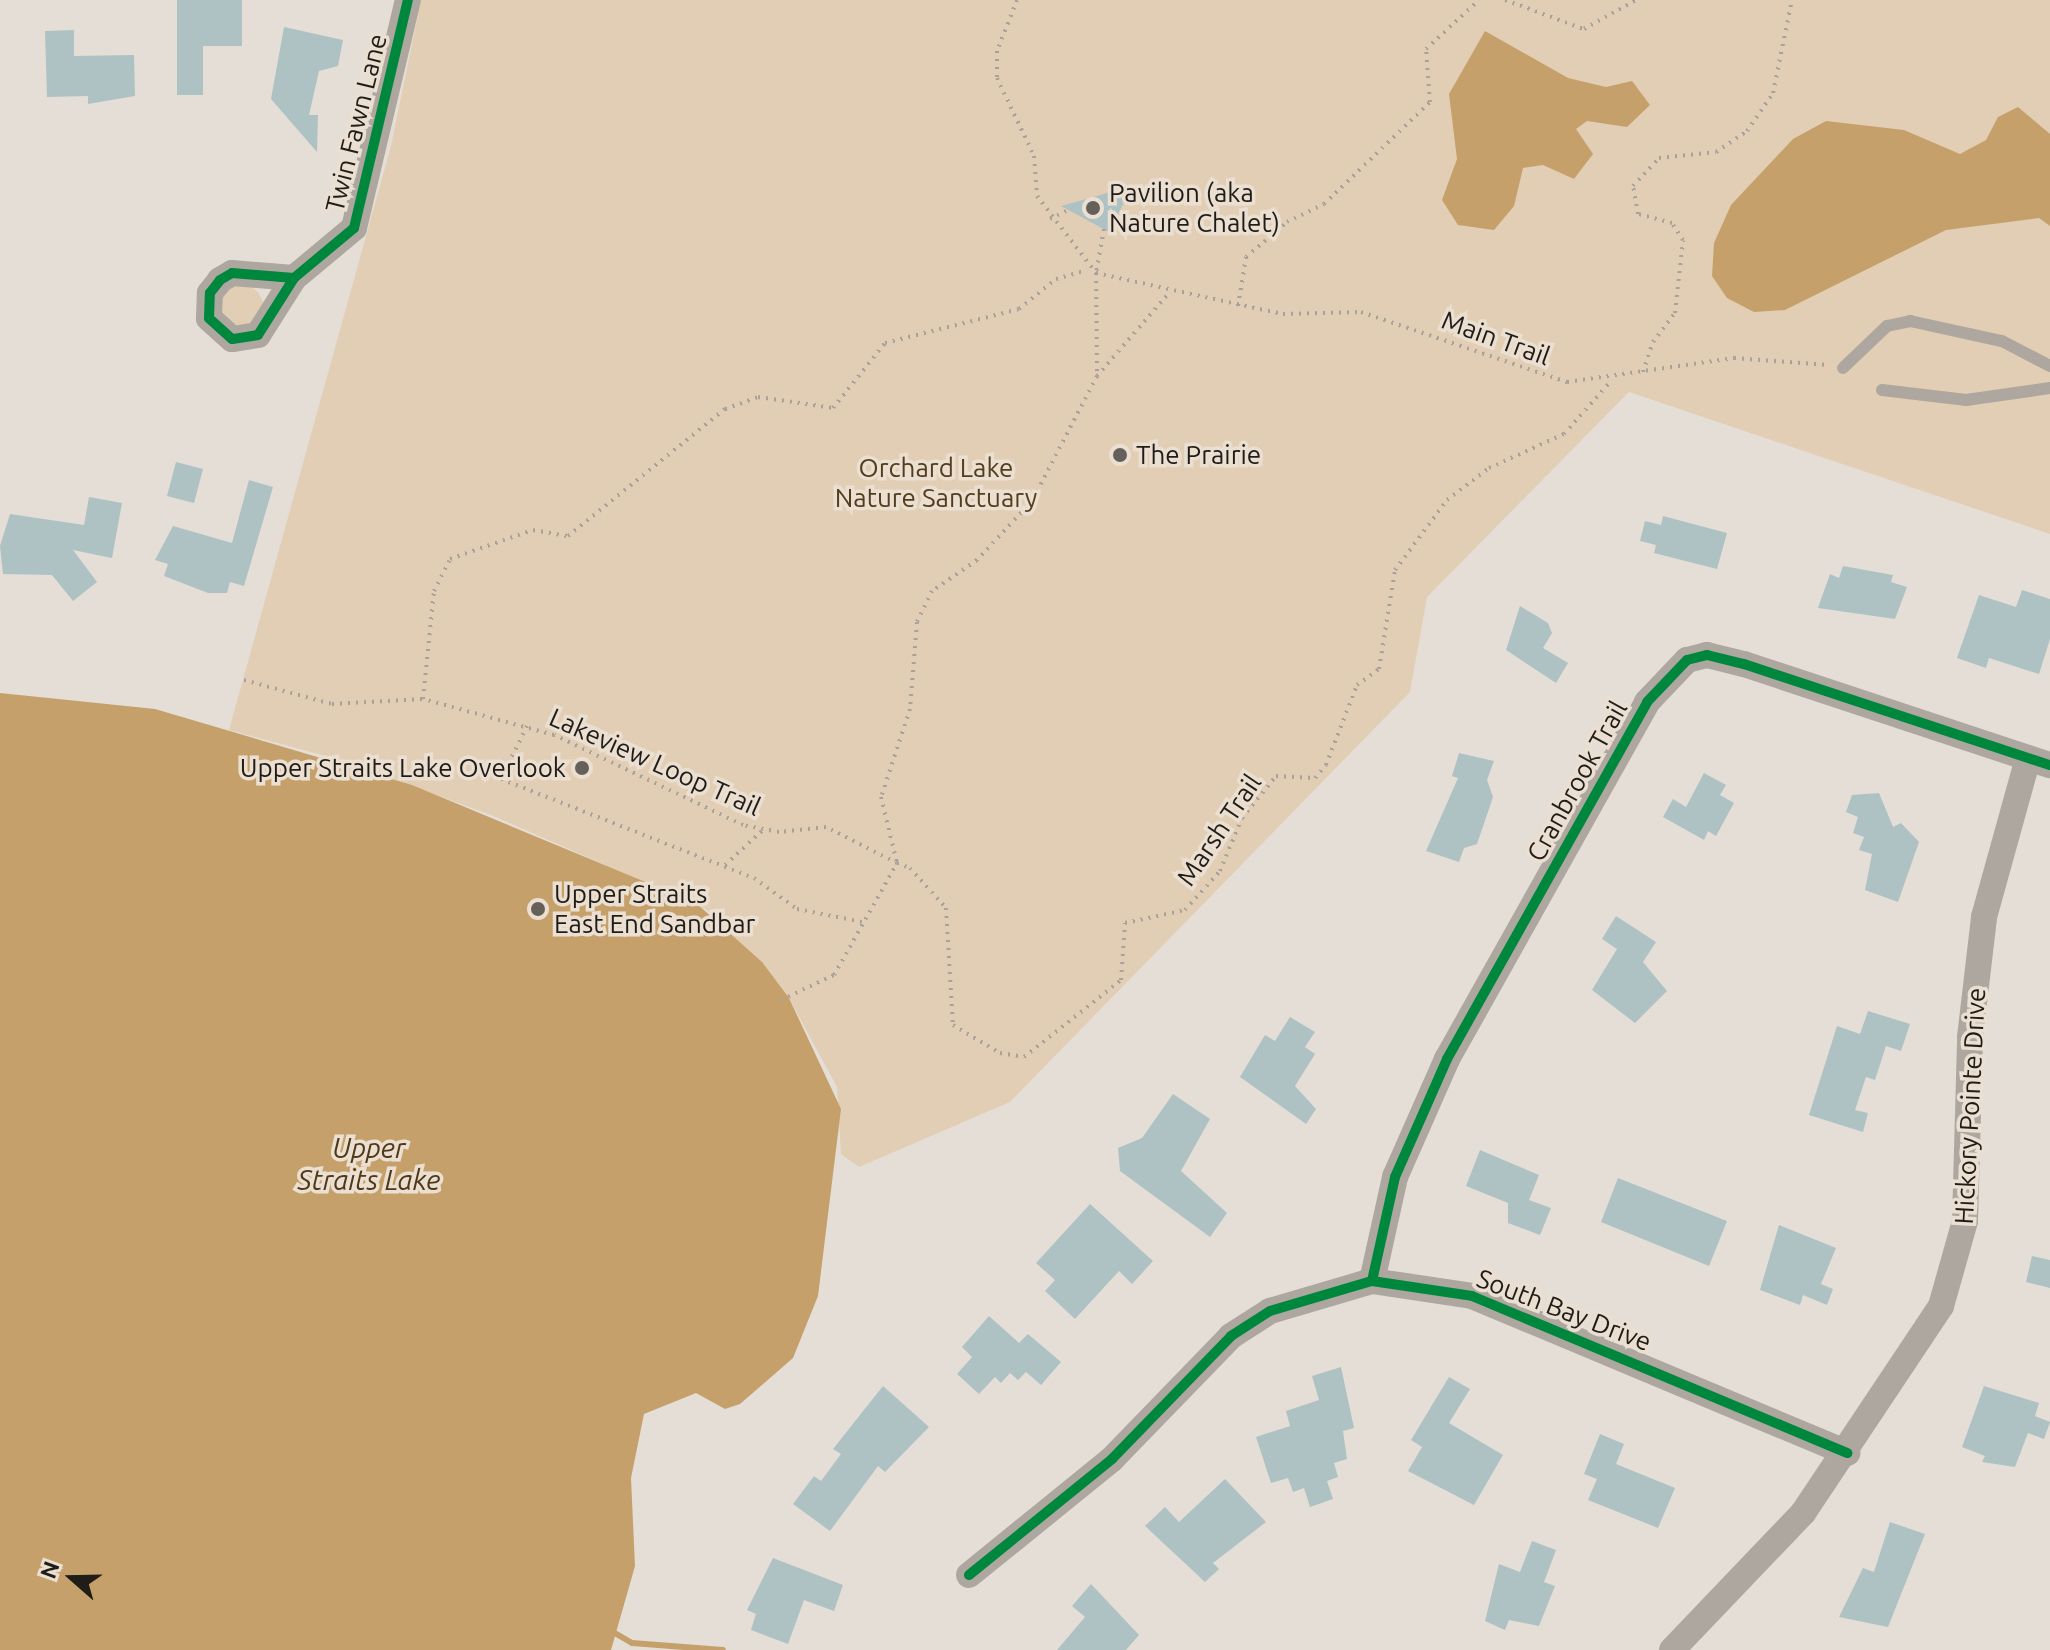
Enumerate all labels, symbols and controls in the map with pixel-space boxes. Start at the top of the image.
street label: Twin Fawn Lane [319,31,393,215]
place label: Pavilion (aka Nature Chalet) [1109,177,1280,238]
marker: Pavilion (aka Nature Chalet) [1084,199,1102,217]
street label: Main Trail [1438,304,1554,372]
place label: The Prairie [1136,439,1261,471]
marker: The Prairie [1111,446,1129,464]
park label: Orchard Lake Nature Sanctuary [835,452,1037,514]
street label: Cranbrook Trail [1520,695,1634,867]
street label: Lakeview Loop Trail [545,701,765,823]
place label: Upper Straits Lake Overlook [240,752,566,784]
marker: Upper Straits Lake Overlook [573,759,591,777]
street label: Marsh Trail [1170,768,1268,892]
place label: Upper Straits East End Sandbar [554,878,755,940]
marker: Upper Straits East End Sandbar [529,900,547,918]
street label: Hickory Pointe Drive [1948,987,1992,1225]
water label: Upper Straits Lake [298,1131,440,1197]
street label: South Bay Drive [1472,1262,1656,1358]
north arrow [32,1538,112,1618]
text: N [34,1558,64,1582]

